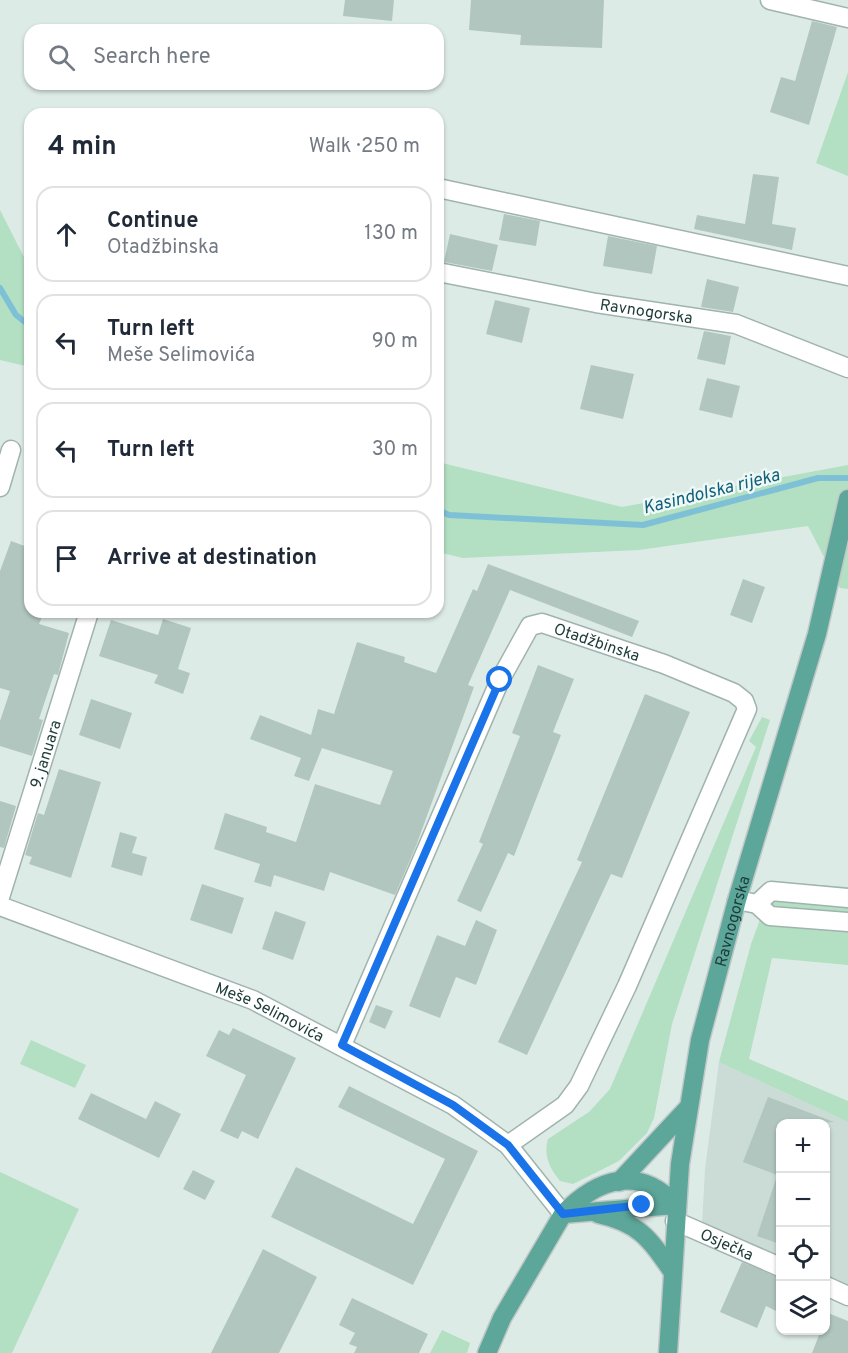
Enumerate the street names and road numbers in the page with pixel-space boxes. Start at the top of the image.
street label: Ravnogorska [598,296,694,329]
street label: Otadžbinska [551,620,642,667]
street label: 9. januara [27,718,67,791]
street label: Ravnogorska [712,874,756,969]
street label: Meše Selimovića [212,979,327,1048]
street label: Osječka [697,1225,756,1266]

